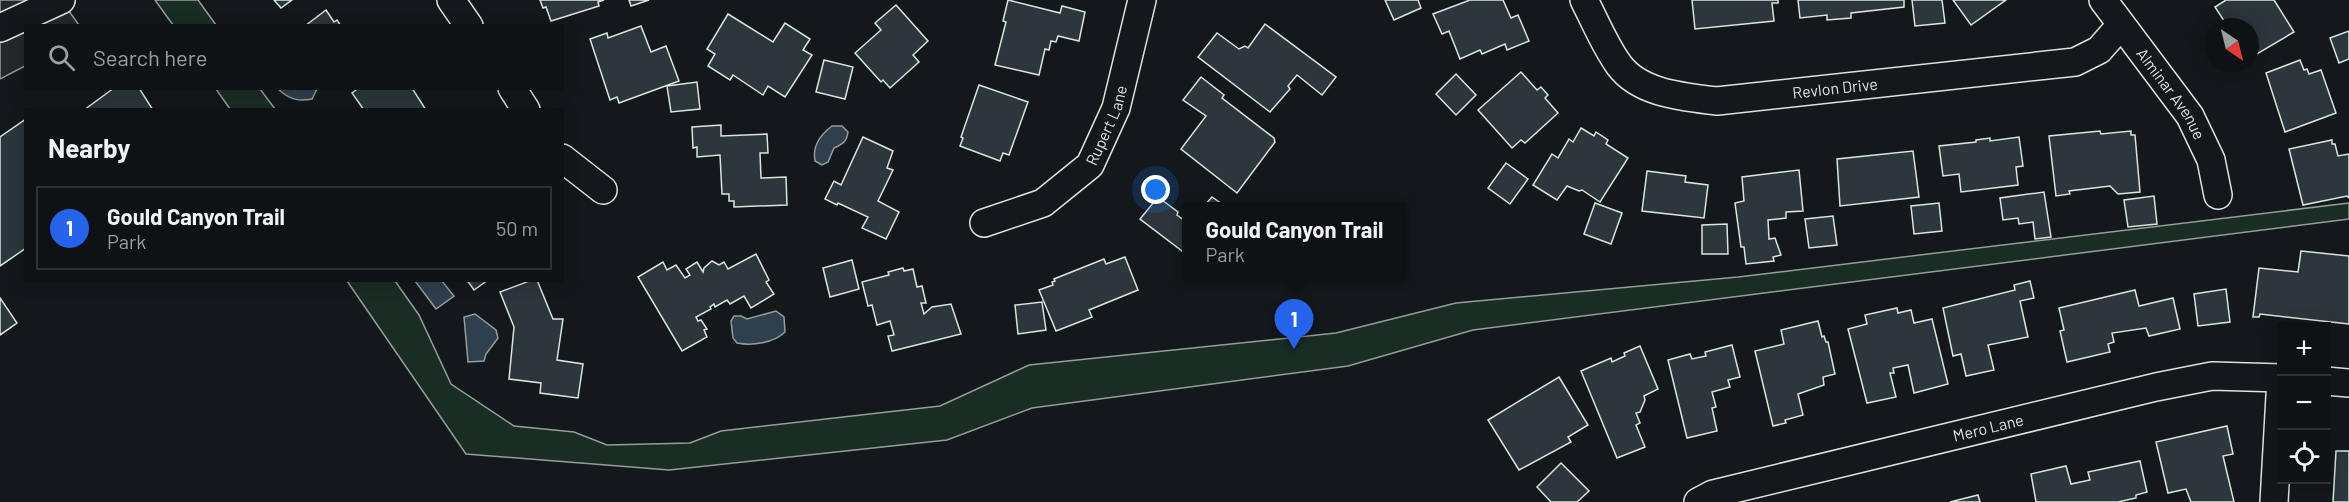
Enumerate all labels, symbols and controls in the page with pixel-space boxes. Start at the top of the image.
north arrow [2205,18,2259,72]
search box [24,24,564,90]
icon: search [45,41,78,74]
text: Search here [93,44,207,70]
street label: Alminar Avenue [2133,44,2210,142]
street label: Revlon Drive [1791,74,1879,102]
street label: Rupert Lane [1081,83,1130,168]
text: Nearby [48,132,130,163]
your location [1141,175,1170,204]
popup [1182,202,1407,280]
text: Gould Canyon Trail [107,203,285,229]
text: 1 [66,216,73,240]
text: 50 m [496,216,538,240]
text: Gould Canyon Trail [1206,216,1383,242]
text: Park [107,229,146,253]
text: Park [1206,242,1245,266]
pin: 1 [1274,300,1314,349]
map controls [2277,322,2331,484]
button: + [2277,322,2331,376]
button: − [2277,376,2331,430]
street label: Mero Lane [1951,409,2025,445]
button: locate [2277,430,2331,484]

